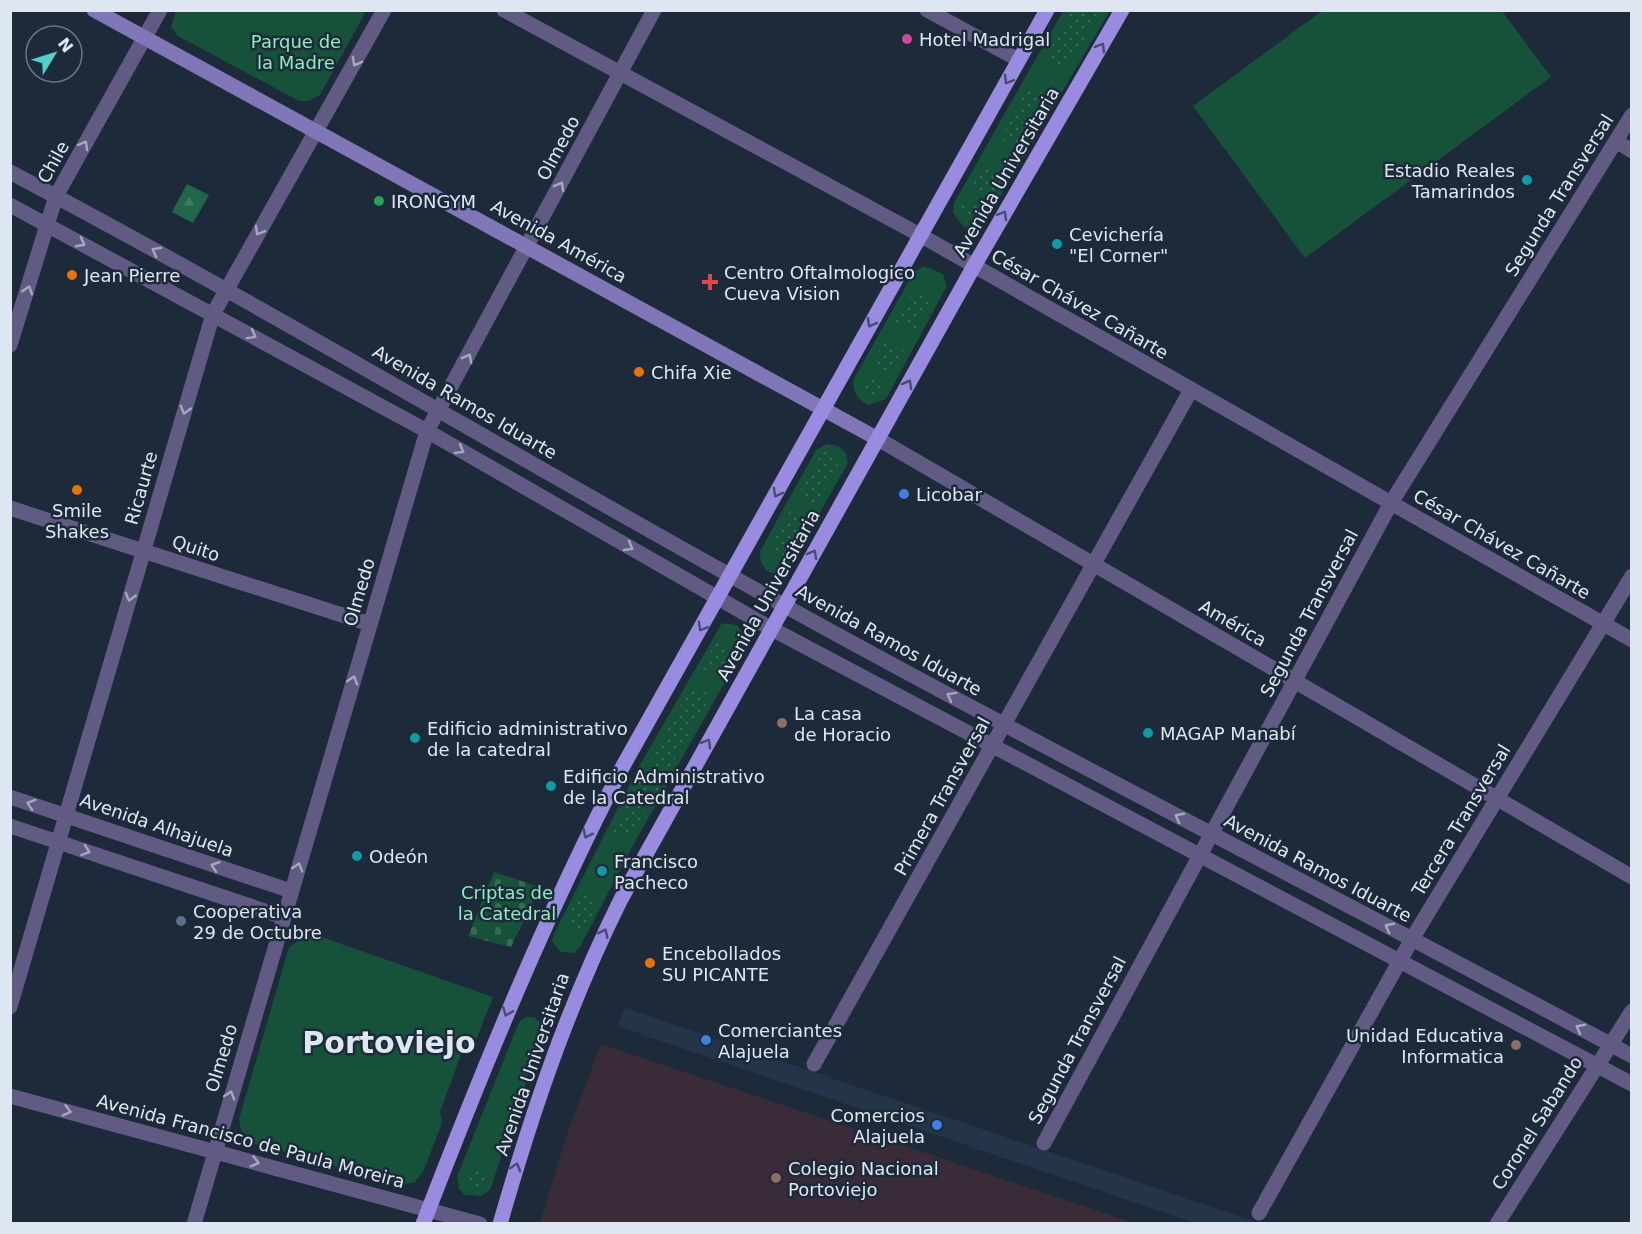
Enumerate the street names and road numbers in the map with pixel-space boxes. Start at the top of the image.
street label: Avenida Universitaria [949,84,1063,260]
street label: Segunda Transversal [1501,110,1617,280]
street label: Olmedo [532,112,584,184]
street label: Chile [33,137,73,187]
street label: Avenida América [488,195,630,287]
street label: César Chávez Cañarte [988,245,1172,363]
street label: Avenida Ramos Iduarte [369,341,561,463]
street label: Ricaurte [121,449,161,527]
street label: César Chávez Cañarte [1410,485,1594,603]
street label: Avenida Universitaria [712,506,824,684]
street label: Segunda Transversal [1256,526,1362,700]
street label: Quito [170,530,222,566]
street label: Olmedo [339,555,379,629]
street label: Avenida Ramos Iduarte [792,580,986,700]
street label: América [1196,595,1270,651]
street label: Primera Transversal [890,713,994,879]
street label: Tercera Transversal [1407,740,1515,901]
street label: Avenida Alhajuela [78,789,236,861]
street label: Avenida Ramos Iduarte [1221,810,1415,926]
street label: Segunda Transversal [1024,953,1130,1127]
street label: Avenida Universitaria [491,970,573,1158]
street label: Olmedo [201,1021,241,1095]
street label: Coronel Sabando [1487,1052,1587,1194]
street label: Avenida Francisco de Paula Moreira [95,1090,407,1192]

